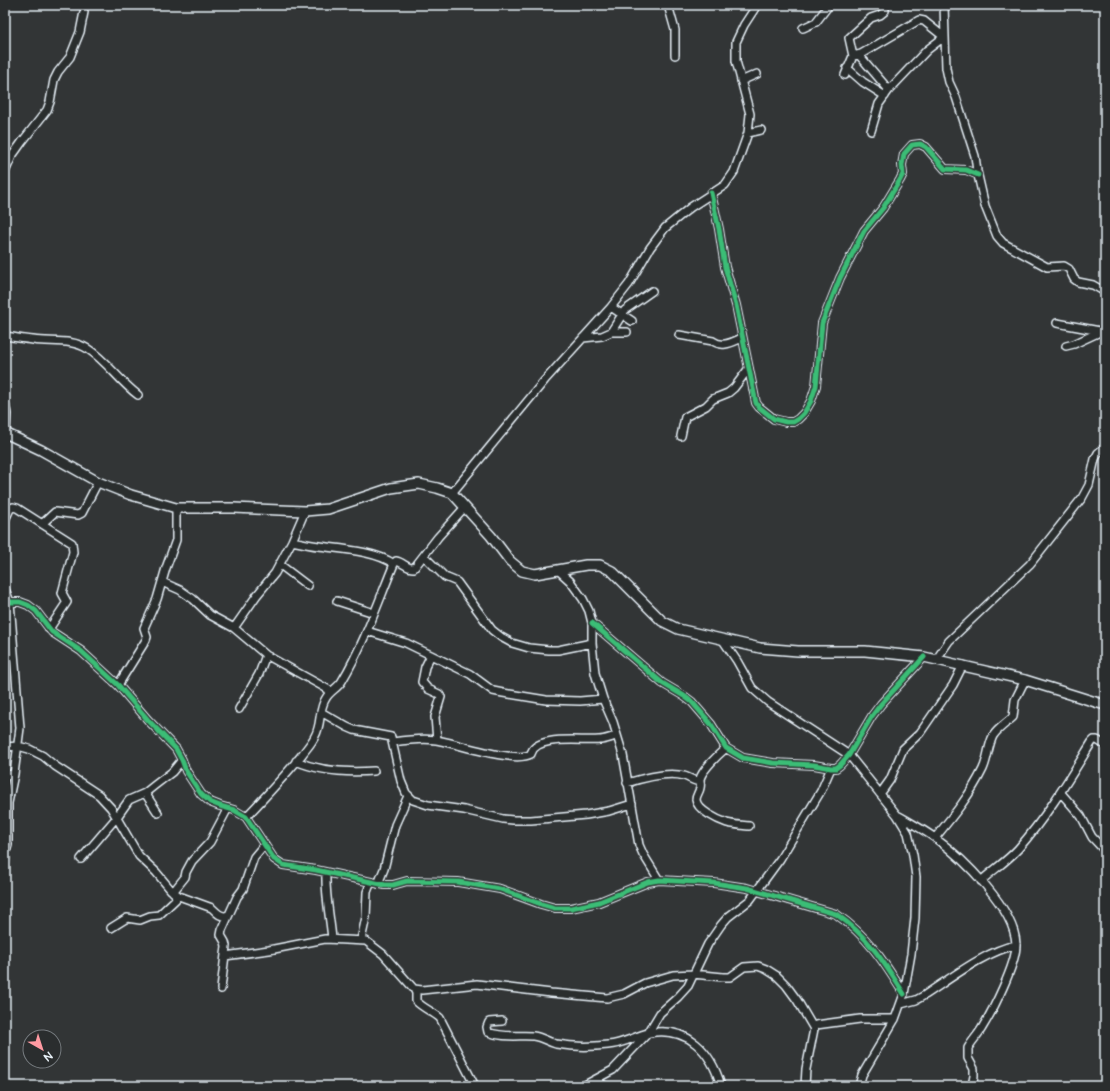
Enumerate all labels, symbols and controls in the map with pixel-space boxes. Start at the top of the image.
north arrow [22,1029,62,1069]
text: N [41,1048,55,1064]

